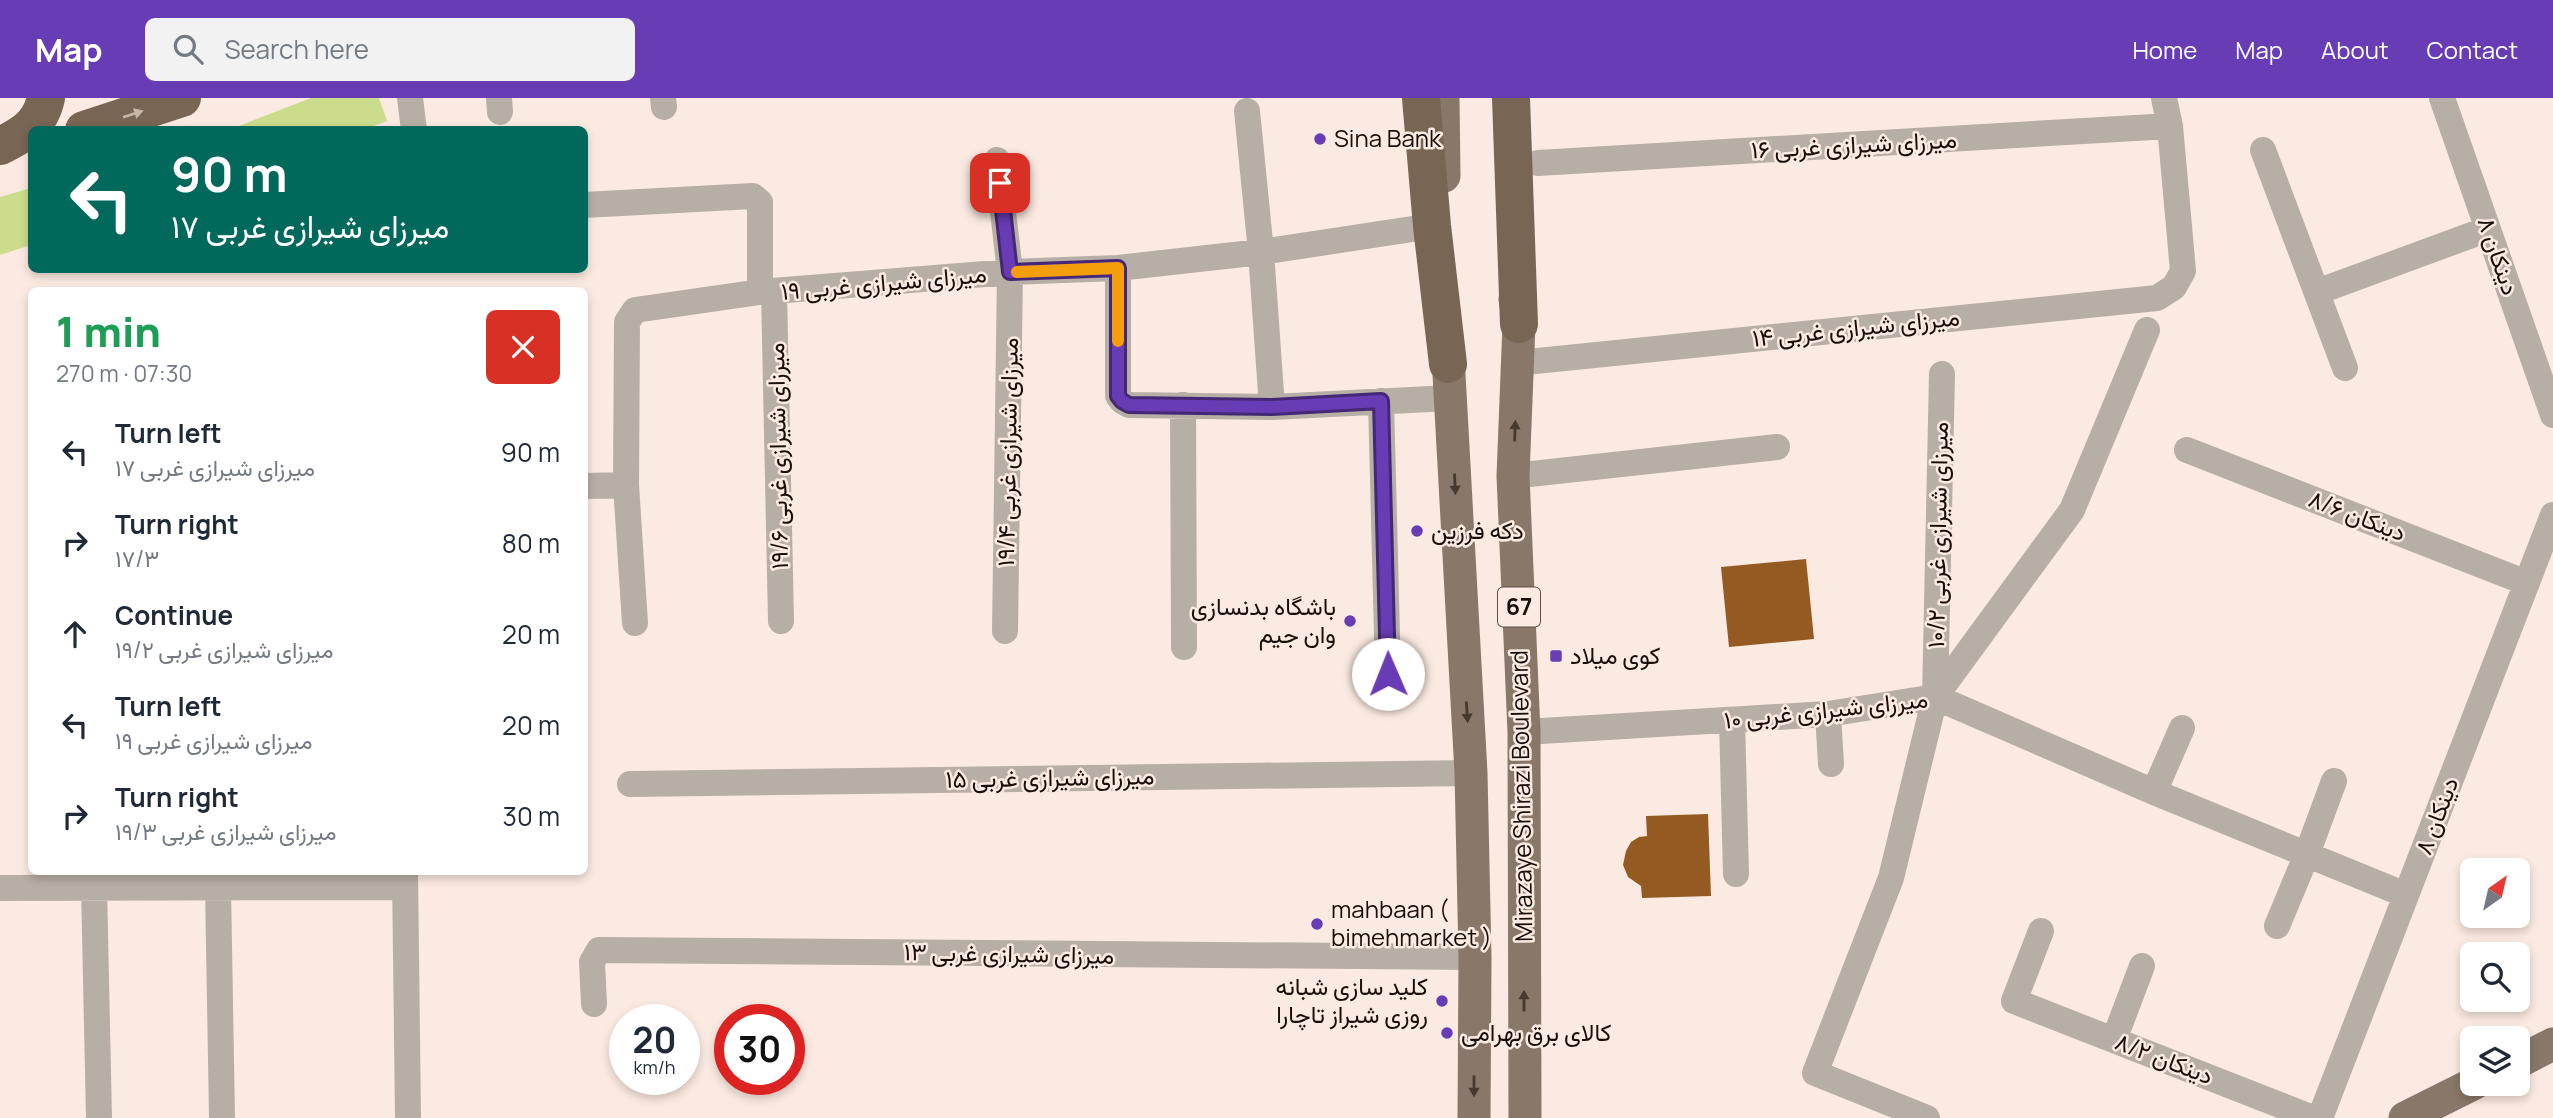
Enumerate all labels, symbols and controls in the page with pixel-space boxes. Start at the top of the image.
search box [145,18,635,81]
text: Map [35,27,103,72]
icon: search [169,30,207,68]
text: Search here [225,31,369,67]
text: Home [2132,33,2197,66]
text: Map [2235,33,2283,66]
text: About [2321,33,2389,66]
text: Contact [2427,33,2518,66]
one-way arrow [123,108,144,118]
place label: Sina Bank [1334,121,1442,154]
street label: ۱۶ میرزای شیرازی غربی [1750,122,1958,165]
marker: Sina Bank [1312,131,1328,147]
text: 90 m [171,140,288,207]
pin [970,153,1030,213]
icon: left [56,154,147,245]
icon: arrive [981,164,1019,202]
text: ۱۷ میرزای شیرازی غربی [171,204,449,248]
street label: ۸ دینکان [2471,212,2528,299]
street label: ۱۹ میرزای شیرازی غربی [780,256,988,307]
street label: ۱۴ میرزای شیرازی غربی [1751,299,1961,354]
text: 1 min [56,302,161,360]
button: close [486,310,560,384]
street label: ۱۹/۴ میرزای شیرازی غربی [988,337,1025,567]
street label: ۱۹/۶ میرزای شیرازی غربی [758,342,795,570]
text: 270 m · 07:30 [56,357,192,389]
text: Turn left [115,415,222,451]
one-way arrow [1509,419,1520,441]
street label: ۱۰/۲ میرزای شیرازی غربی [1918,421,1955,648]
icon: left [56,433,94,471]
text: 90 m [501,434,560,470]
text: ۱۷ میرزای شیرازی غربی [115,451,315,483]
one-way arrow [1450,474,1461,496]
street label: ۸/۶ دینکان [2304,481,2411,548]
text: Turn right [115,506,239,542]
place label: دکه فرزین [1431,513,1524,546]
marker: دکه فرزین [1409,523,1425,539]
icon: right [56,524,94,562]
text: 80 m [502,525,560,561]
text: ۱۷/۳ [115,542,159,574]
road number: 67 [1498,587,1540,626]
place label: باشگاه بدنسازی وان جیم [1191,589,1336,651]
text: Continue [115,597,233,633]
marker: باشگاه بدنسازی وان جیم [1342,613,1358,629]
icon: ahead [56,615,94,653]
text: 20 m [502,616,560,652]
text: ۱۹/۲ میرزای شیرازی غربی [115,633,333,665]
position arrow [1351,637,1425,711]
place label: کوی میلاد [1570,638,1661,671]
marker: کوی میلاد [1548,648,1564,664]
street label: Mirazaye Shirazi Boulevard [1501,650,1540,942]
street label: ۱۰ میرزای شیرازی غربی [1722,681,1929,736]
text: Turn left [115,688,222,724]
one-way arrow [1461,701,1472,723]
icon: left [56,706,94,744]
text: 20 m [502,707,560,743]
text: ۱۹ میرزای شیرازی غربی [115,724,313,756]
street label: ۱۵ میرزای شیرازی غربی [945,758,1155,795]
street label: ۸ دینکان [2406,772,2465,859]
text: Turn right [115,779,239,815]
icon: right [56,797,94,835]
text: 30 m [503,798,560,834]
text: ۱۹/۳ میرزای شیرازی غربی [115,815,337,847]
north arrow [2460,858,2530,928]
map controls [2460,858,2530,1096]
place label: mahbaan ( bimehmarket ) [1331,892,1492,953]
marker: mahbaan ( bimehmarket ) [1309,916,1325,932]
street label: ۱۳ میرزای شیرازی غربی [904,934,1114,971]
button: search [2460,942,2530,1012]
place label: کلید سازی شبانه روزی شیراز تاچارا [1275,969,1428,1031]
one-way arrow [1518,990,1530,1012]
marker: کلید سازی شبانه روزی شیراز تاچارا [1434,993,1450,1009]
speed limit sign: 30 [714,1004,805,1095]
place label: کالای برق بهرامی [1461,1015,1611,1048]
text: 20 [633,1016,676,1064]
street label: دینکان ۸/۲ [2111,1024,2218,1091]
marker: کالای برق بهرامی [1439,1025,1455,1041]
button: layers [2460,1026,2530,1096]
text: km/h [634,1055,675,1079]
one-way arrow [1468,1075,1480,1097]

